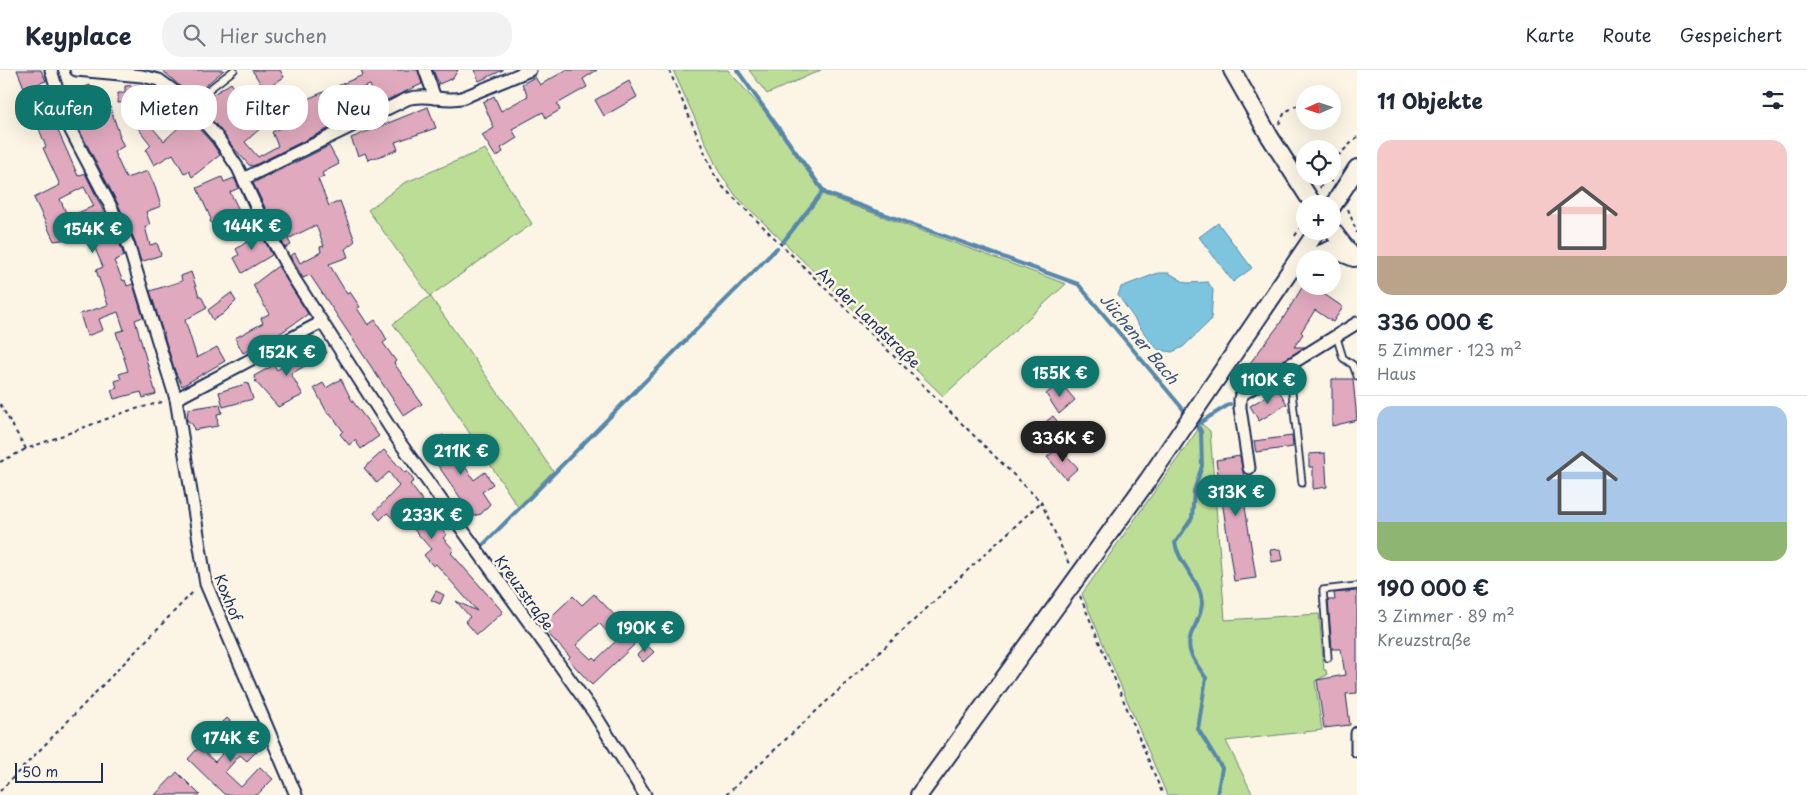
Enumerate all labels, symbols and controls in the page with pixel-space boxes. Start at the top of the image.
search box [162,12,512,57]
text: Keyplace [25,17,132,53]
icon: search [180,21,208,49]
text: Hier suchen [220,21,327,49]
text: Karte [1526,21,1574,48]
text: Route [1602,21,1652,48]
text: Gespeichert [1680,21,1782,48]
text: 11 Objekte [1377,84,1483,116]
chip: Kaufen [15,85,111,130]
chip: Mieten [121,85,217,130]
chip: Filter [227,85,308,130]
chip: Neu [318,85,389,130]
north arrow [1296,85,1341,130]
map controls [1296,85,1341,295]
icon: filters [1759,86,1787,114]
button: locate [1296,140,1341,185]
icon: home [1537,173,1627,263]
button: + [1296,195,1341,240]
pin: 144K € [211,208,293,251]
pin: 154K € [52,212,134,254]
text: 144K € [223,213,281,237]
text: 154K € [64,216,122,240]
button: − [1296,250,1341,295]
street label: An der Landstraße [812,261,926,373]
water label: Jüchener Bach [1095,287,1186,389]
text: 336 000 € [1377,305,1494,337]
pin: 152K € [246,334,328,377]
text: 5 Zimmer · 123 m² [1377,337,1522,361]
text: 152K € [258,339,316,363]
pin: 155K € [1019,356,1101,398]
text: 155K € [1032,360,1088,384]
text: Haus [1377,361,1416,385]
pin: 110K € [1227,362,1309,405]
text: 110K € [1241,367,1295,391]
pin: 336K € [1022,420,1104,463]
text: 336K € [1032,425,1094,449]
pin: 211K € [420,434,502,476]
text: 211K € [433,438,489,462]
icon: home [1537,438,1627,528]
pin: 313K € [1195,474,1277,517]
text: 313K € [1207,479,1265,503]
pin: 233K € [391,498,473,540]
text: 233K € [402,502,462,526]
street label: Kreuzstraße [490,550,560,634]
street label: Koxhof [209,570,249,625]
text: 190 000 € [1377,571,1489,603]
text: 3 Zimmer · 89 m² [1377,603,1515,627]
pin: 190K € [604,610,686,653]
text: 190K € [616,615,674,639]
text: Kreuzstraße [1377,627,1471,651]
pin: 174K € [190,720,272,763]
text: 174K € [202,725,260,749]
scale bar [15,760,102,783]
text: 50 m [22,761,58,782]

